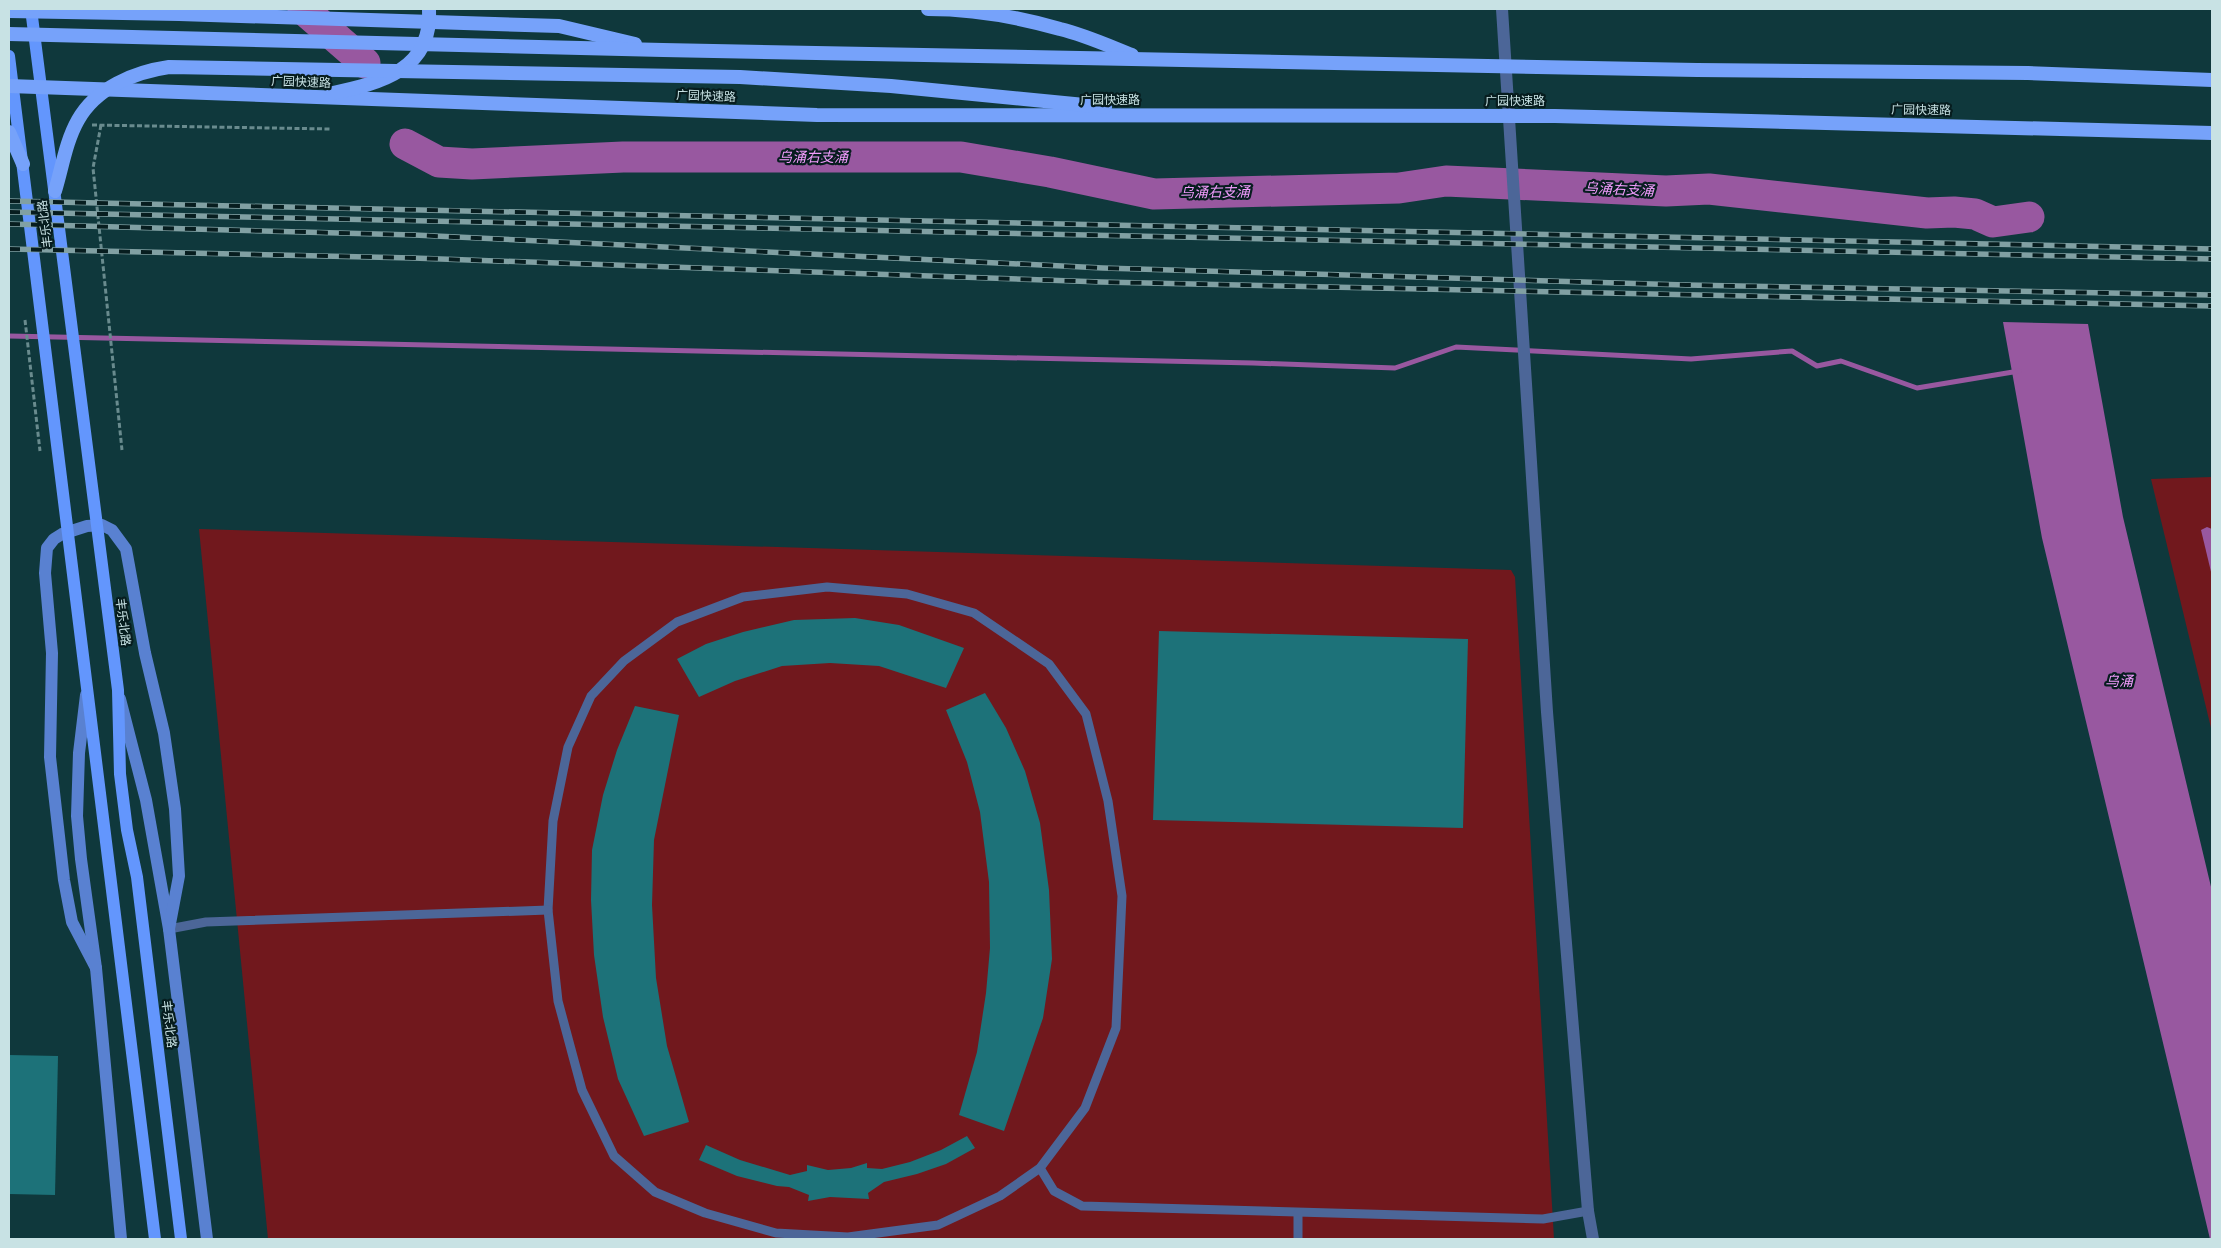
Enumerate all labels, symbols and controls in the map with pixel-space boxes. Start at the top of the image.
street label: 广园快速路 [271,73,331,92]
street label: 广园快速路 [676,87,736,106]
street label: 广园快速路 [1080,92,1140,109]
street label: 广园快速路 [1485,93,1545,110]
street label: 广园快速路 [1891,101,1951,120]
water label: 乌涌右支涌 [778,148,850,168]
water label: 乌涌右支涌 [1583,178,1656,202]
water label: 乌涌右支涌 [1180,182,1252,204]
street label: 丰乐北路 [34,199,57,249]
street label: 丰乐北路 [111,597,134,647]
water label: 乌涌 [2105,672,2135,692]
street label: 丰乐北路 [157,999,180,1049]

